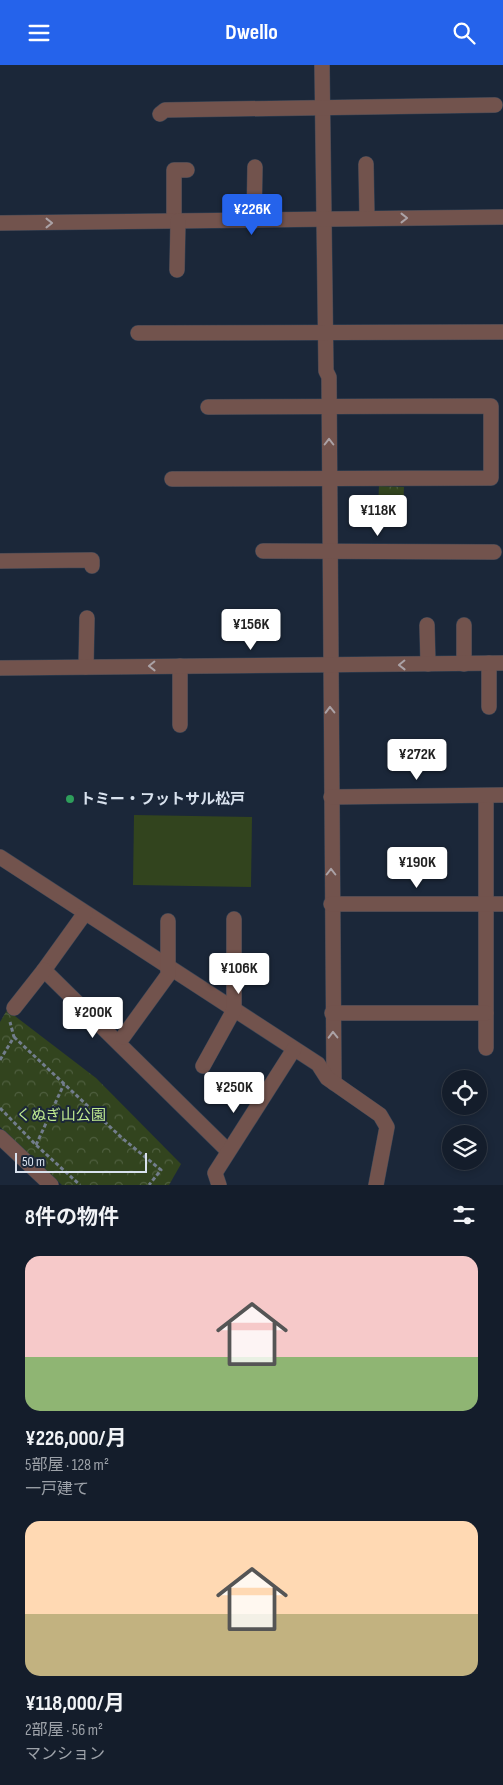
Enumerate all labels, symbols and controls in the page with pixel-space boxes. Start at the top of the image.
icon: menu [25,19,53,47]
text: Dwello [225,19,278,46]
icon: search [450,19,478,47]
pin: ¥226K [217,193,287,236]
text: ¥226K [233,200,271,219]
one-way arrow [400,213,408,223]
one-way arrow [45,218,53,228]
one-way arrow [324,438,334,446]
pin: ¥118K [343,495,413,537]
text: ¥118K [360,501,396,520]
pin: ¥156K [216,609,286,651]
text: ¥156K [233,615,269,634]
one-way arrow [398,659,406,670]
one-way arrow [148,661,156,671]
one-way arrow [325,705,335,713]
pin: ¥272K [382,739,452,781]
text: ¥272K [398,745,436,764]
place label: トミー・フットサル松戸 [80,790,245,809]
marker: トミー・フットサル松戸 [64,793,76,805]
pin: ¥190K [382,847,452,889]
text: ¥190K [398,853,436,872]
one-way arrow [326,868,336,876]
pin: ¥106K [204,953,274,995]
text: ¥106K [220,959,258,978]
pin: ¥200K [58,997,128,1039]
text: ¥200K [74,1003,112,1022]
one-way arrow [328,1030,338,1038]
map controls [442,1070,487,1170]
button: locate [442,1070,487,1115]
pin: ¥250K [199,1071,269,1114]
text: ¥250K [215,1078,253,1097]
park label: くぬぎ山公園 [16,1106,106,1125]
button: layers [442,1125,487,1170]
scale bar [15,1150,148,1173]
text: 50 m [22,1153,45,1170]
icon: filters [450,1201,478,1229]
text: 8件の物件 [25,1205,119,1230]
icon: home [207,1289,297,1379]
text: ¥226,000/月 [25,1426,126,1451]
text: 5部屋 · 128 m² [25,1456,109,1475]
text: 一戸建て [25,1480,89,1499]
icon: home [207,1554,297,1644]
text: ¥118,000/月 [25,1691,125,1716]
text: 2部屋 · 56 m² [25,1721,103,1740]
text: マンション [25,1745,105,1764]

